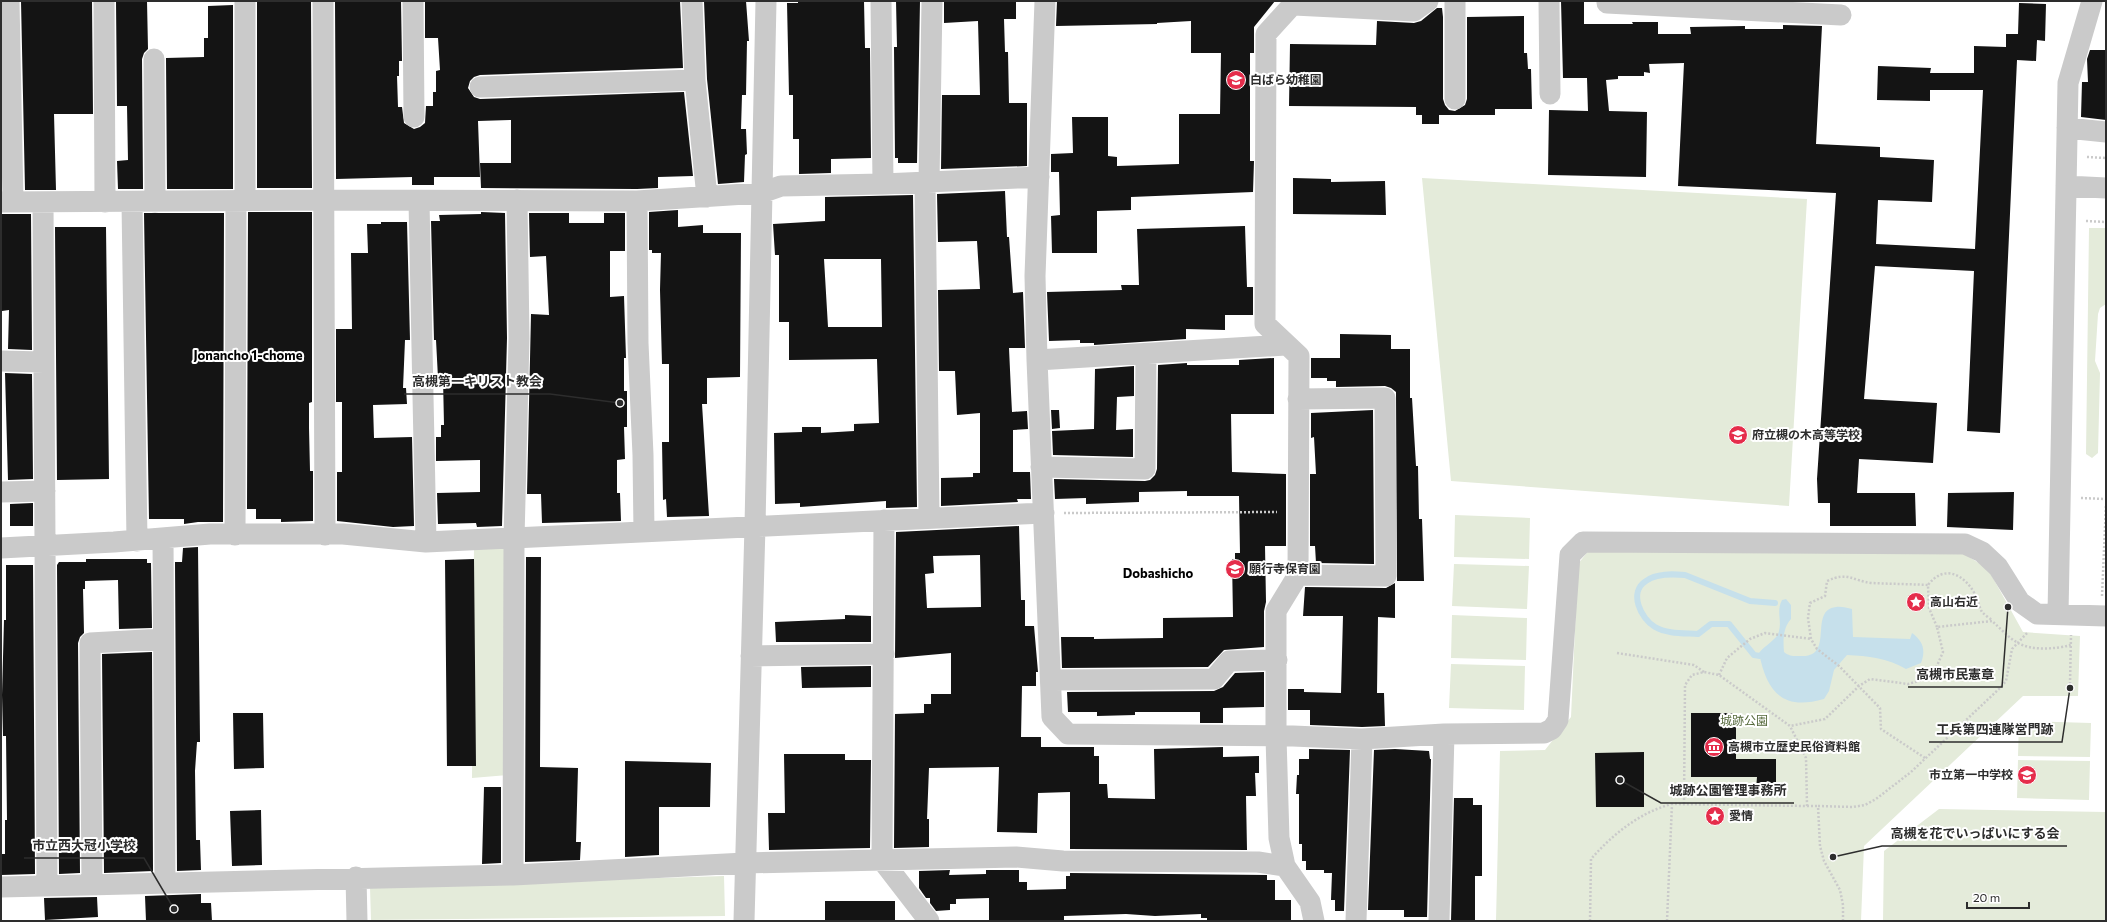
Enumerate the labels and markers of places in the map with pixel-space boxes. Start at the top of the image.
school or university icon: 白ばら幼稚園 [1225,69,1247,91]
place label: 白ばら幼稚園 [1250,72,1322,86]
callout: 高槻第一キリスト教会 [404,369,550,394]
school or university icon: 府立槻の木高等学校 [1727,424,1749,446]
place label: 府立槻の木高等学校 [1752,427,1860,441]
school or university icon: 願行寺保育園 [1224,558,1246,580]
place label: 願行寺保育園 [1249,561,1321,575]
place icon: 高山右近 [1905,591,1927,613]
place label: 高山右近 [1930,594,1978,608]
callout: 高槻市民憲章 [1908,662,2002,687]
callout: 工兵第四連隊営門跡 [1929,717,2062,742]
museum icon: 高槻市立歴史民俗資料館 [1703,736,1725,758]
place label: 高槻市立歴史民俗資料館 [1728,739,1860,753]
school or university icon: 市立第一中学校 [2016,764,2038,786]
place label: 市立第一中学校 [1929,767,2013,781]
callout: 城跡公園管理事務所 [1661,778,1794,803]
place icon: 愛情 [1704,805,1726,827]
place label: 愛情 [1729,808,1753,822]
callout: 高槻を花でいっぱいにする会 [1882,821,2067,846]
callout: 市立西大冠小学校 [24,833,144,858]

